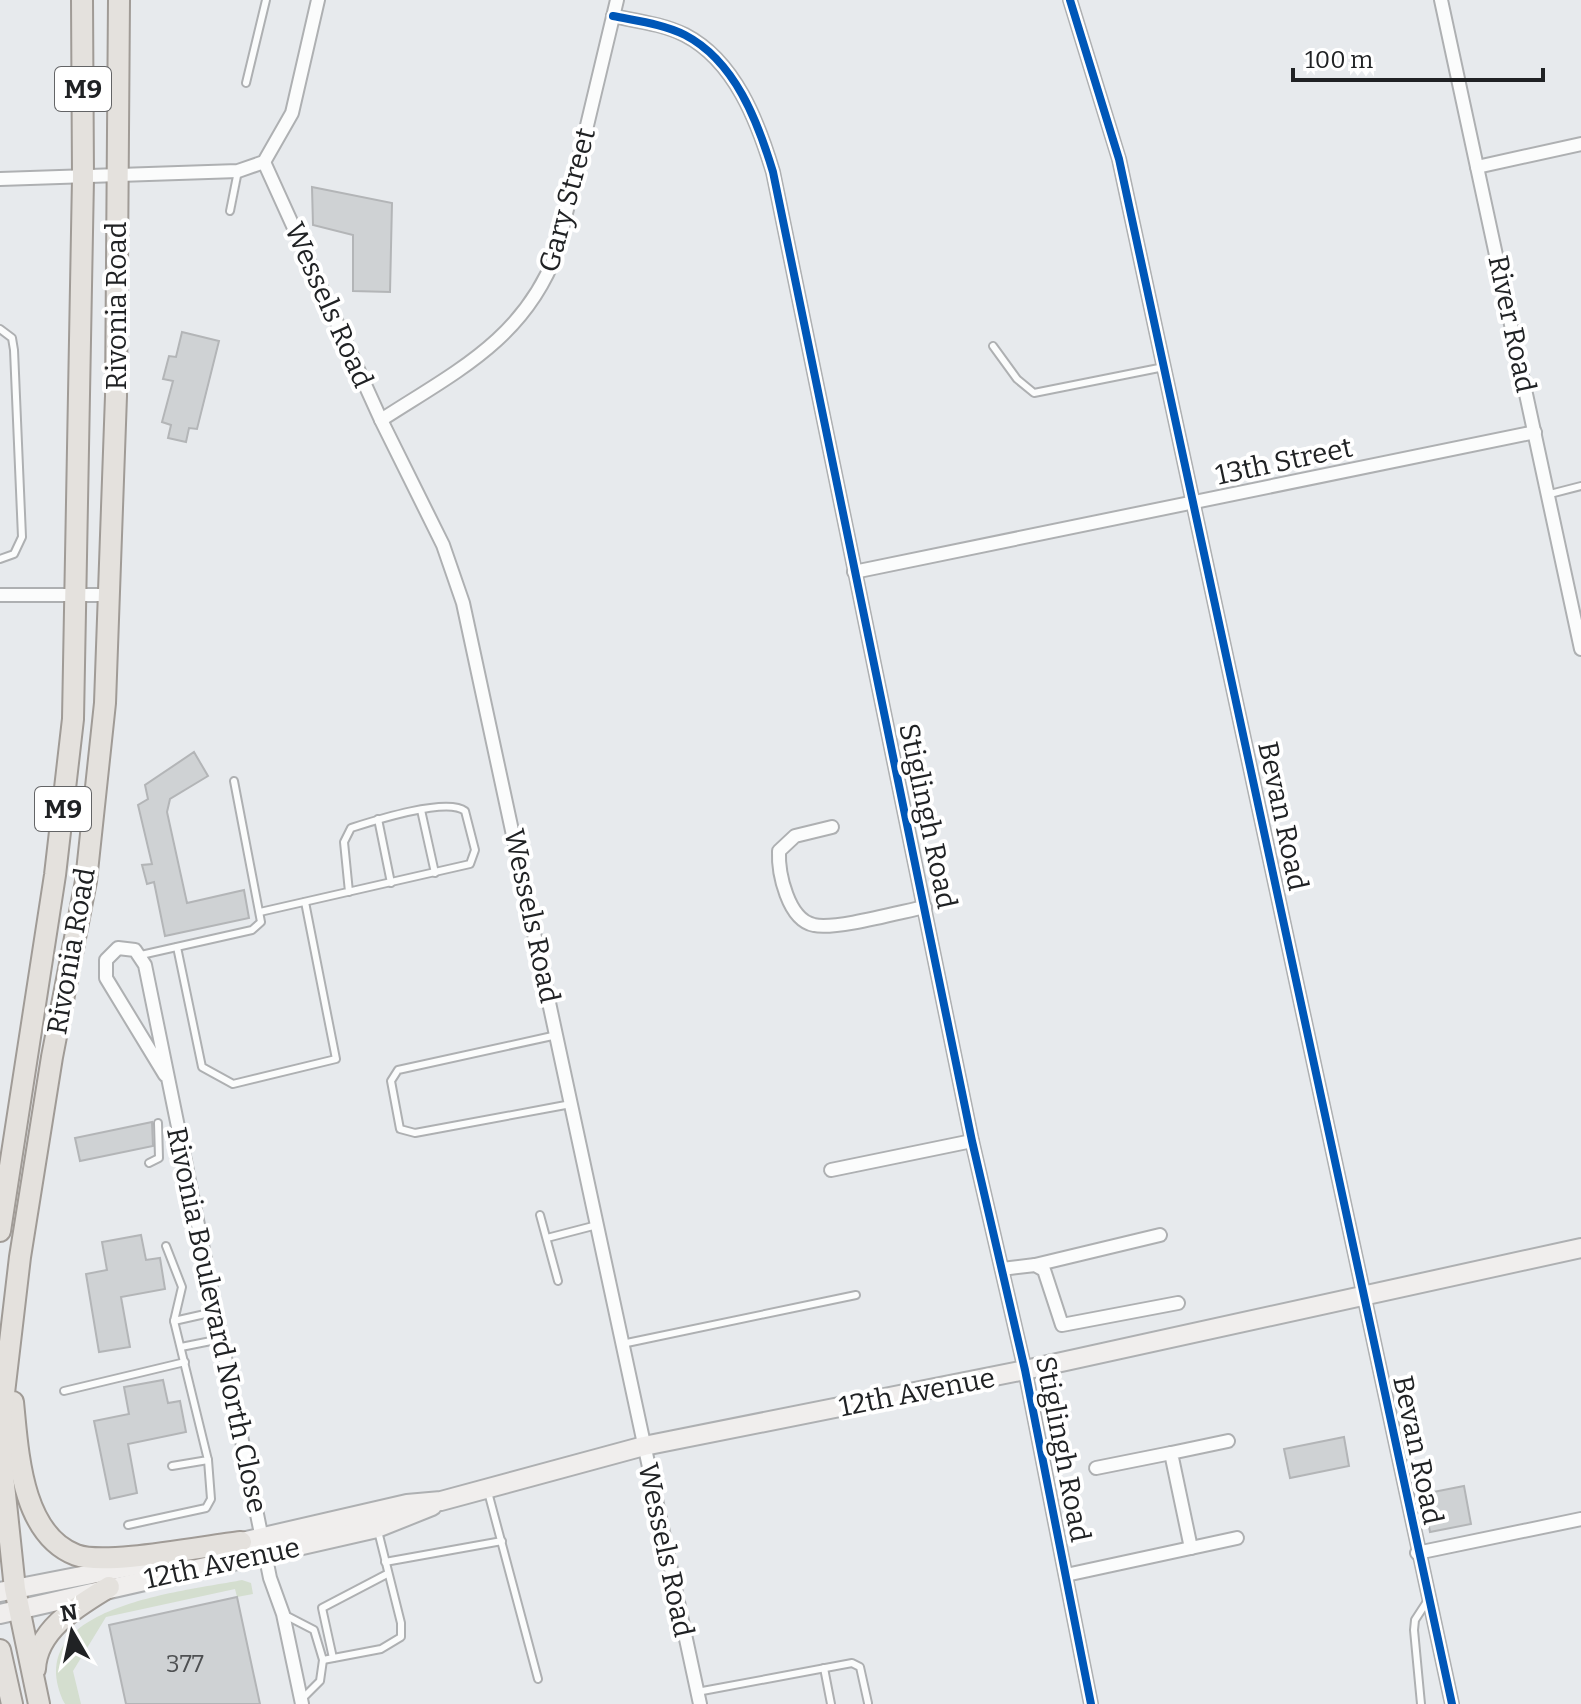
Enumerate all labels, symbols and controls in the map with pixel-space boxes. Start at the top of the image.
scale bar [1293,32,1543,82]
text: 100 m [1305,46,1373,74]
road number: M9 [55,67,111,111]
street label: Gary Street [532,124,602,276]
street label: Wessels Road [278,217,380,393]
street label: Rivonia Road [100,222,133,390]
street label: River Road [1481,252,1543,396]
street label: 13th Street [1213,430,1355,492]
street label: Stiglingh Road [892,720,964,912]
street label: Bevan Road [1251,739,1315,893]
road number: M9 [35,787,91,831]
street label: Wessels Road [497,826,567,1006]
street label: Rivonia Road [40,865,102,1037]
street label: Rivonia Boulevard North Close [160,1124,274,1516]
street label: Stiglingh Road [1029,1353,1097,1545]
street label: 12th Avenue [836,1361,998,1423]
street label: Bevan Road [1386,1373,1450,1527]
street label: Wessels Road [631,1460,701,1640]
street label: 12th Avenue [141,1530,303,1596]
north arrow [32,1592,112,1672]
text: N [58,1598,79,1627]
house number: 377 [166,1650,204,1678]

